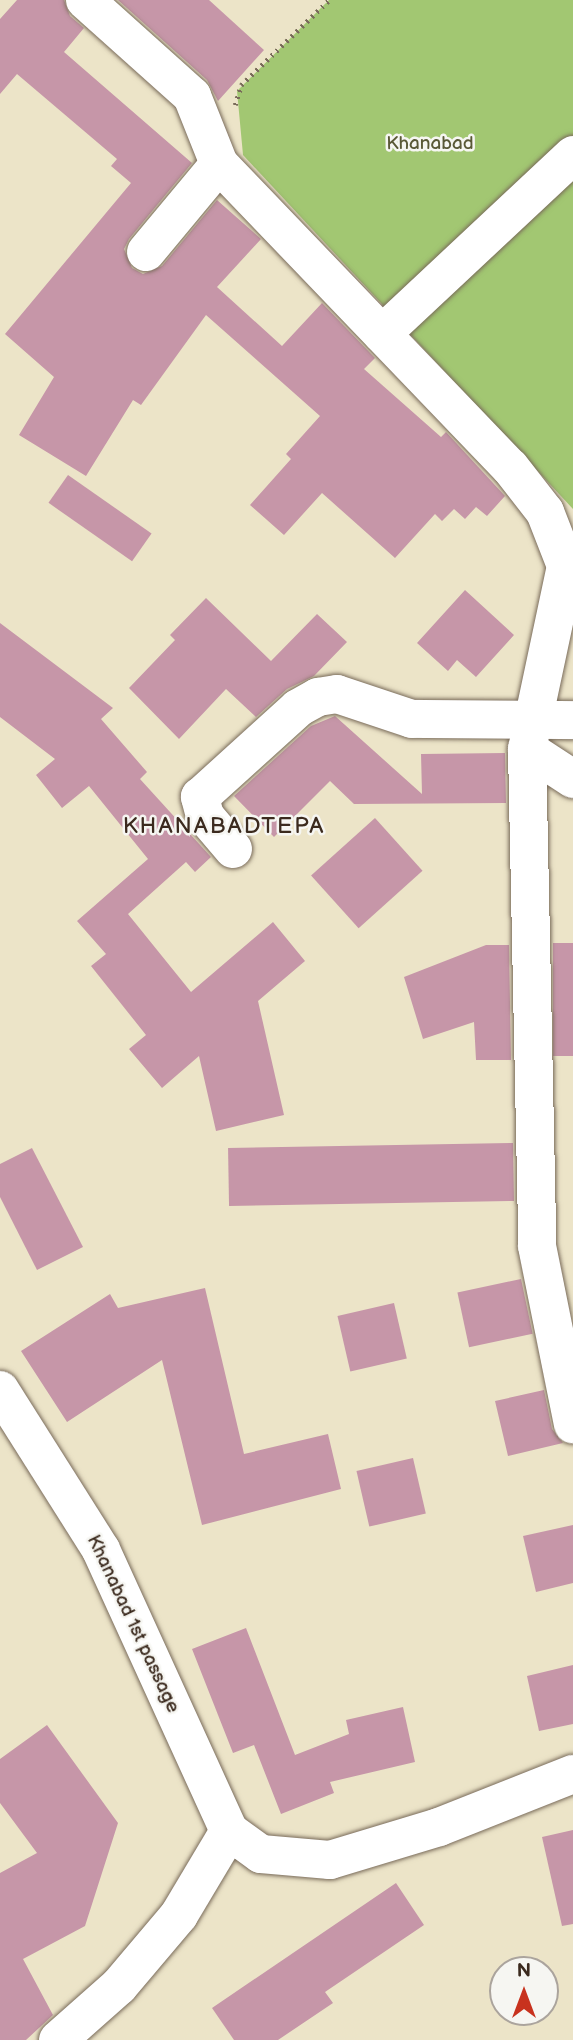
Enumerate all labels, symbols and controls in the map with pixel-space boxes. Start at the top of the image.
park label: Khanabad [386,133,474,155]
district label: KHANABADTEPA [124,812,324,840]
street label: Khanabad 1st passage [82,1531,184,1717]
north arrow [489,1956,559,2026]
text: N [517,1960,531,1983]

